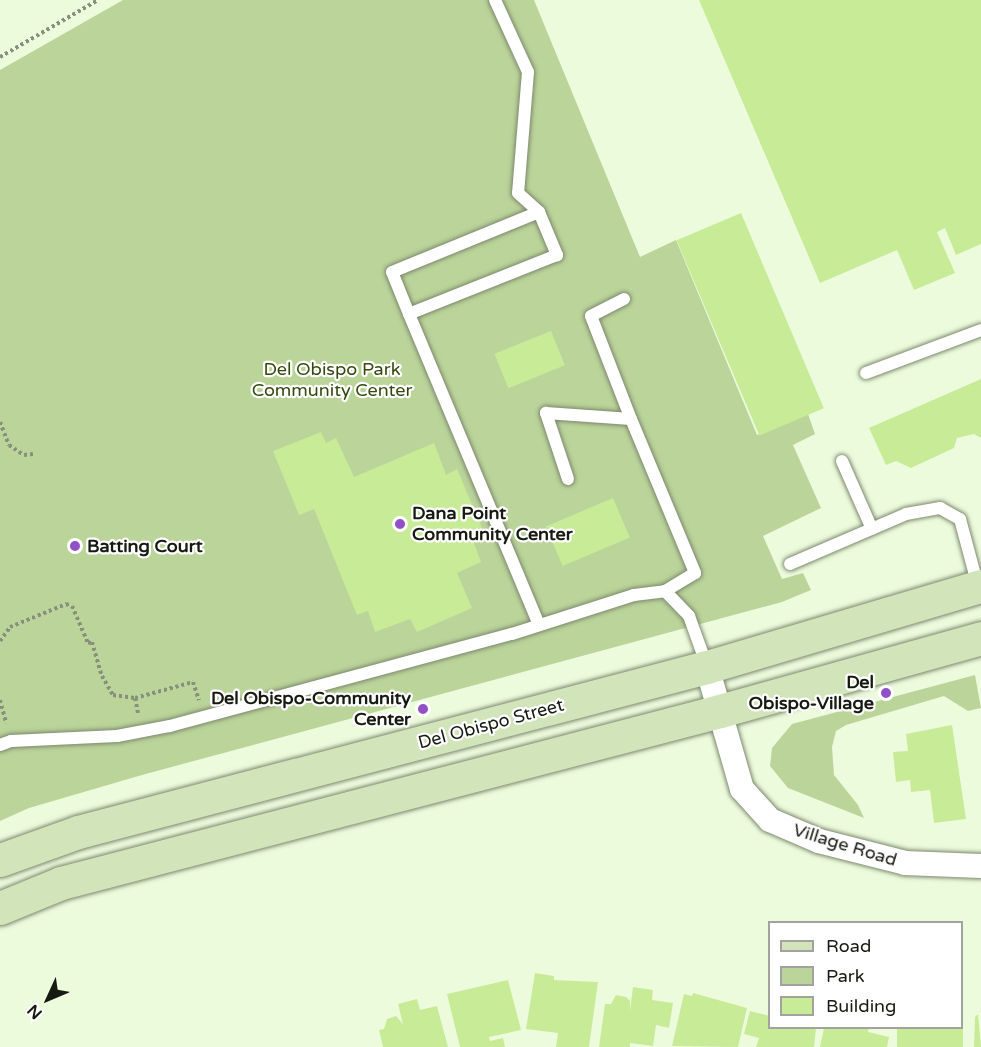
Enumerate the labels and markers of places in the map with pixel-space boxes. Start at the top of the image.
place label: Dana Point Community Center [412,503,573,546]
marker: Dana Point Community Center [393,517,407,531]
place label: Batting Court [87,535,203,557]
marker: Batting Court [68,539,82,553]
place label: Del Obispo-Village [749,672,874,714]
marker: Del Obispo-Village [879,686,893,700]
place label: Del Obispo-Community Center [211,688,411,730]
marker: Del Obispo-Community Center [416,702,430,716]

